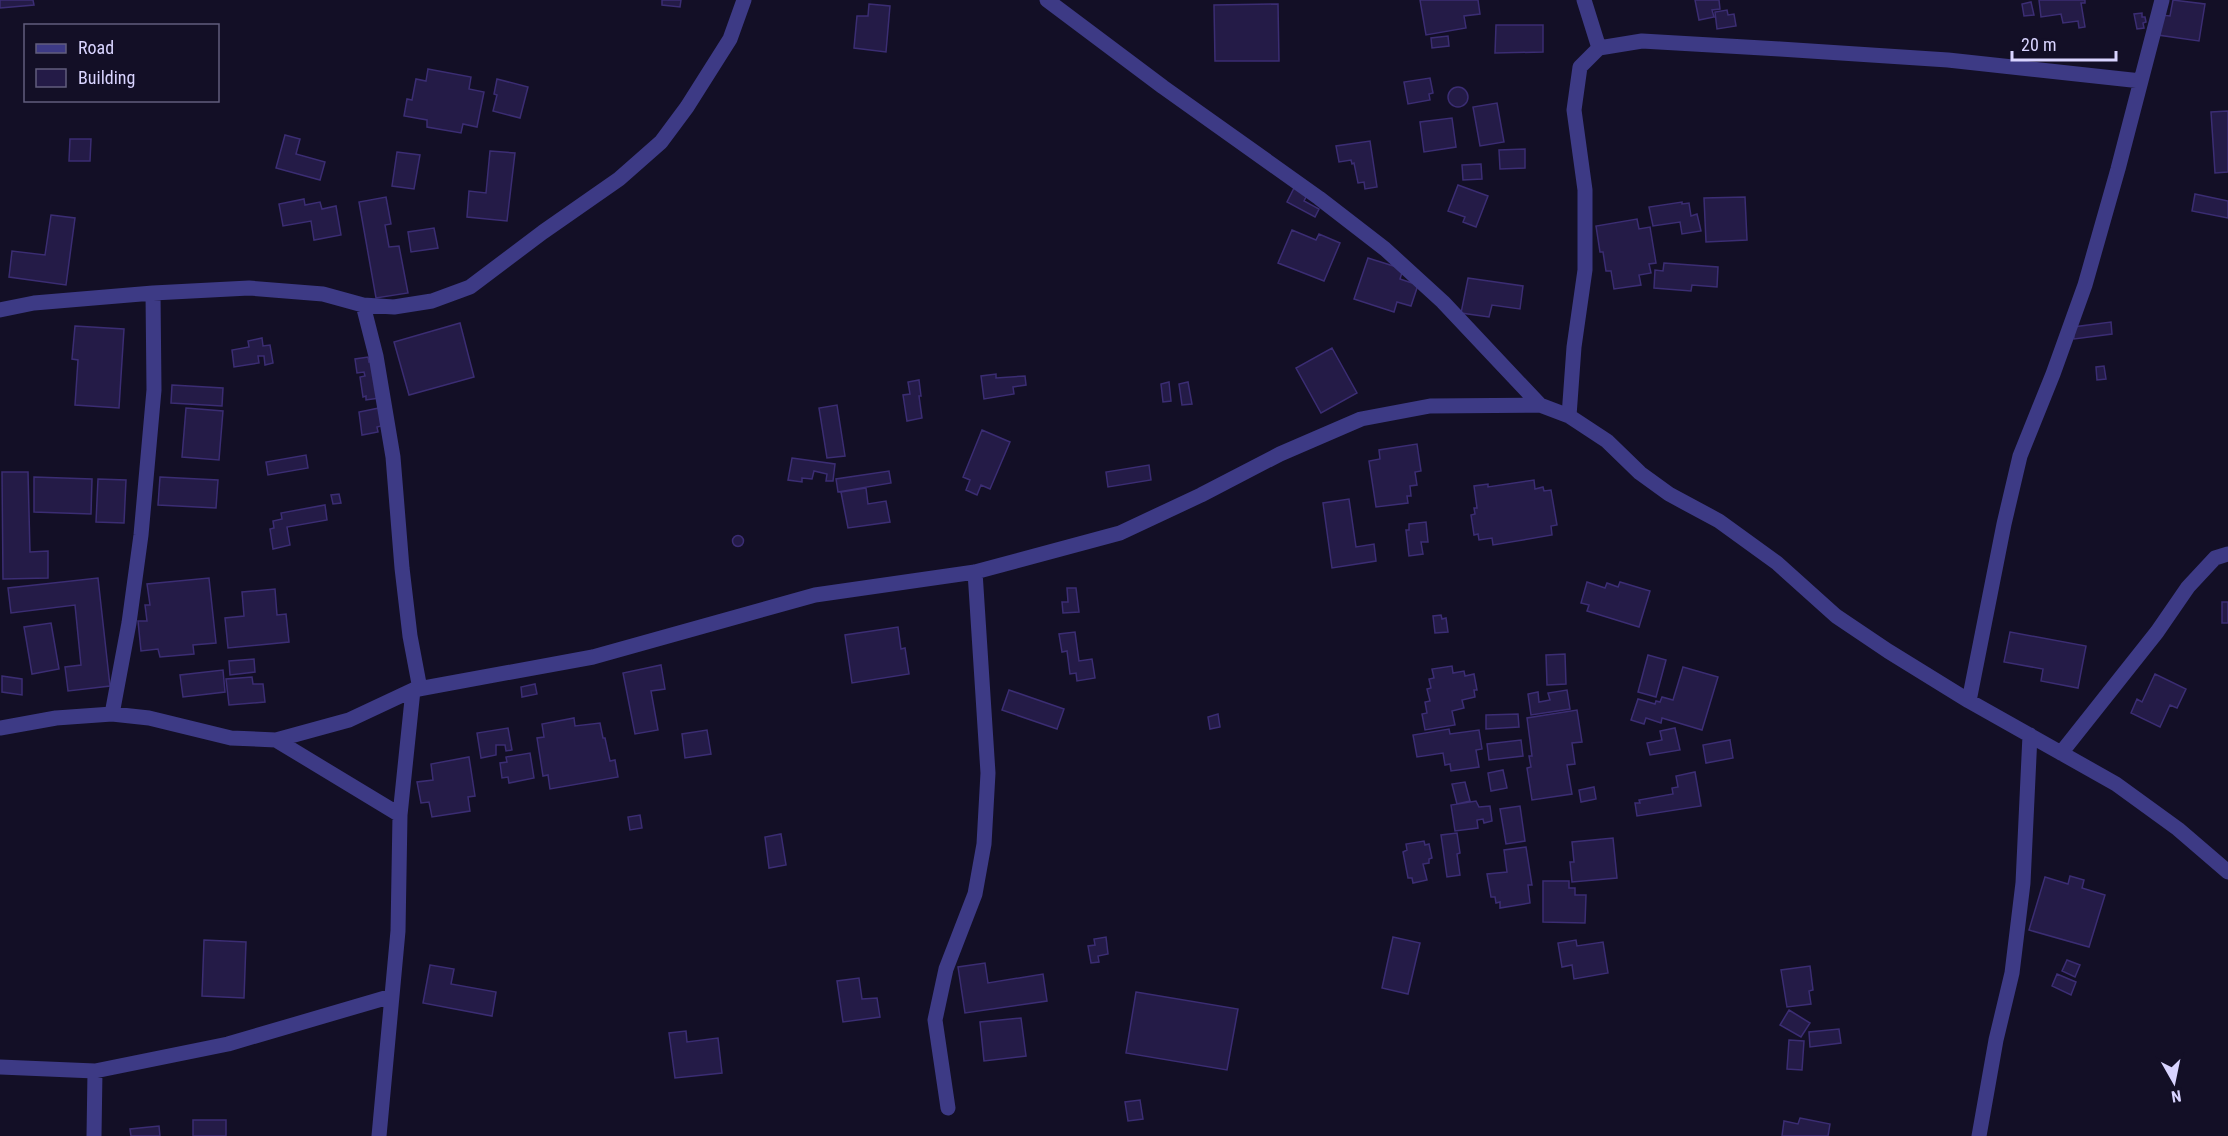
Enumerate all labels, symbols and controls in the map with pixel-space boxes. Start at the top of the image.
legend [24,24,219,102]
scale bar [2012,24,2116,62]
text: 20 m [2021,34,2056,55]
text: Road [78,37,114,58]
text: Building [78,67,135,88]
north arrow [2144,1052,2204,1112]
text: N [2170,1086,2183,1106]

